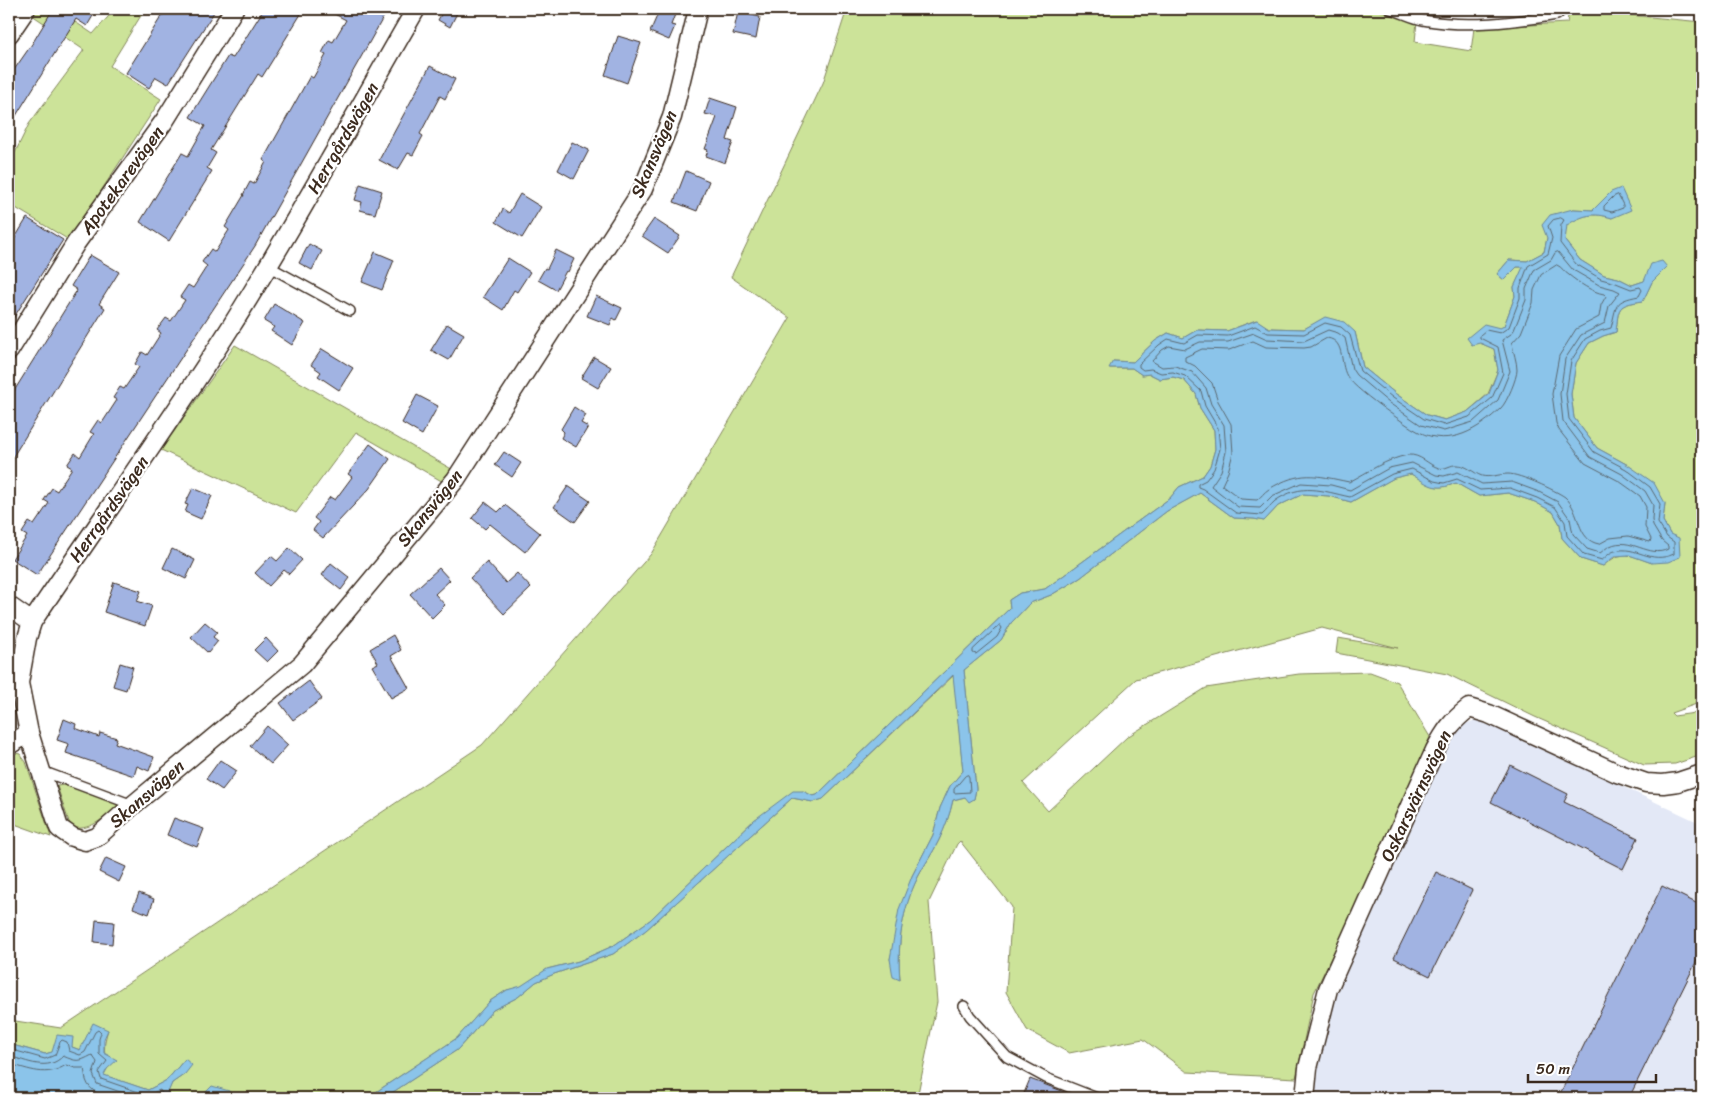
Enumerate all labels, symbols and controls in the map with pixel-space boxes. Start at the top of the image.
street label: Herrgårdsvägen [298,76,388,200]
street label: Skansvägen [621,105,687,203]
street label: Apotekarevägen [71,118,173,242]
street label: Herrgårdsvägen [60,449,158,569]
street label: Skansvägen [388,462,472,554]
street label: Oskarsvärnsvägen [1371,724,1461,867]
street label: Skansvägen [102,751,193,836]
scale bar [1528,1052,1656,1084]
text: 50 m [1536,1056,1571,1082]

